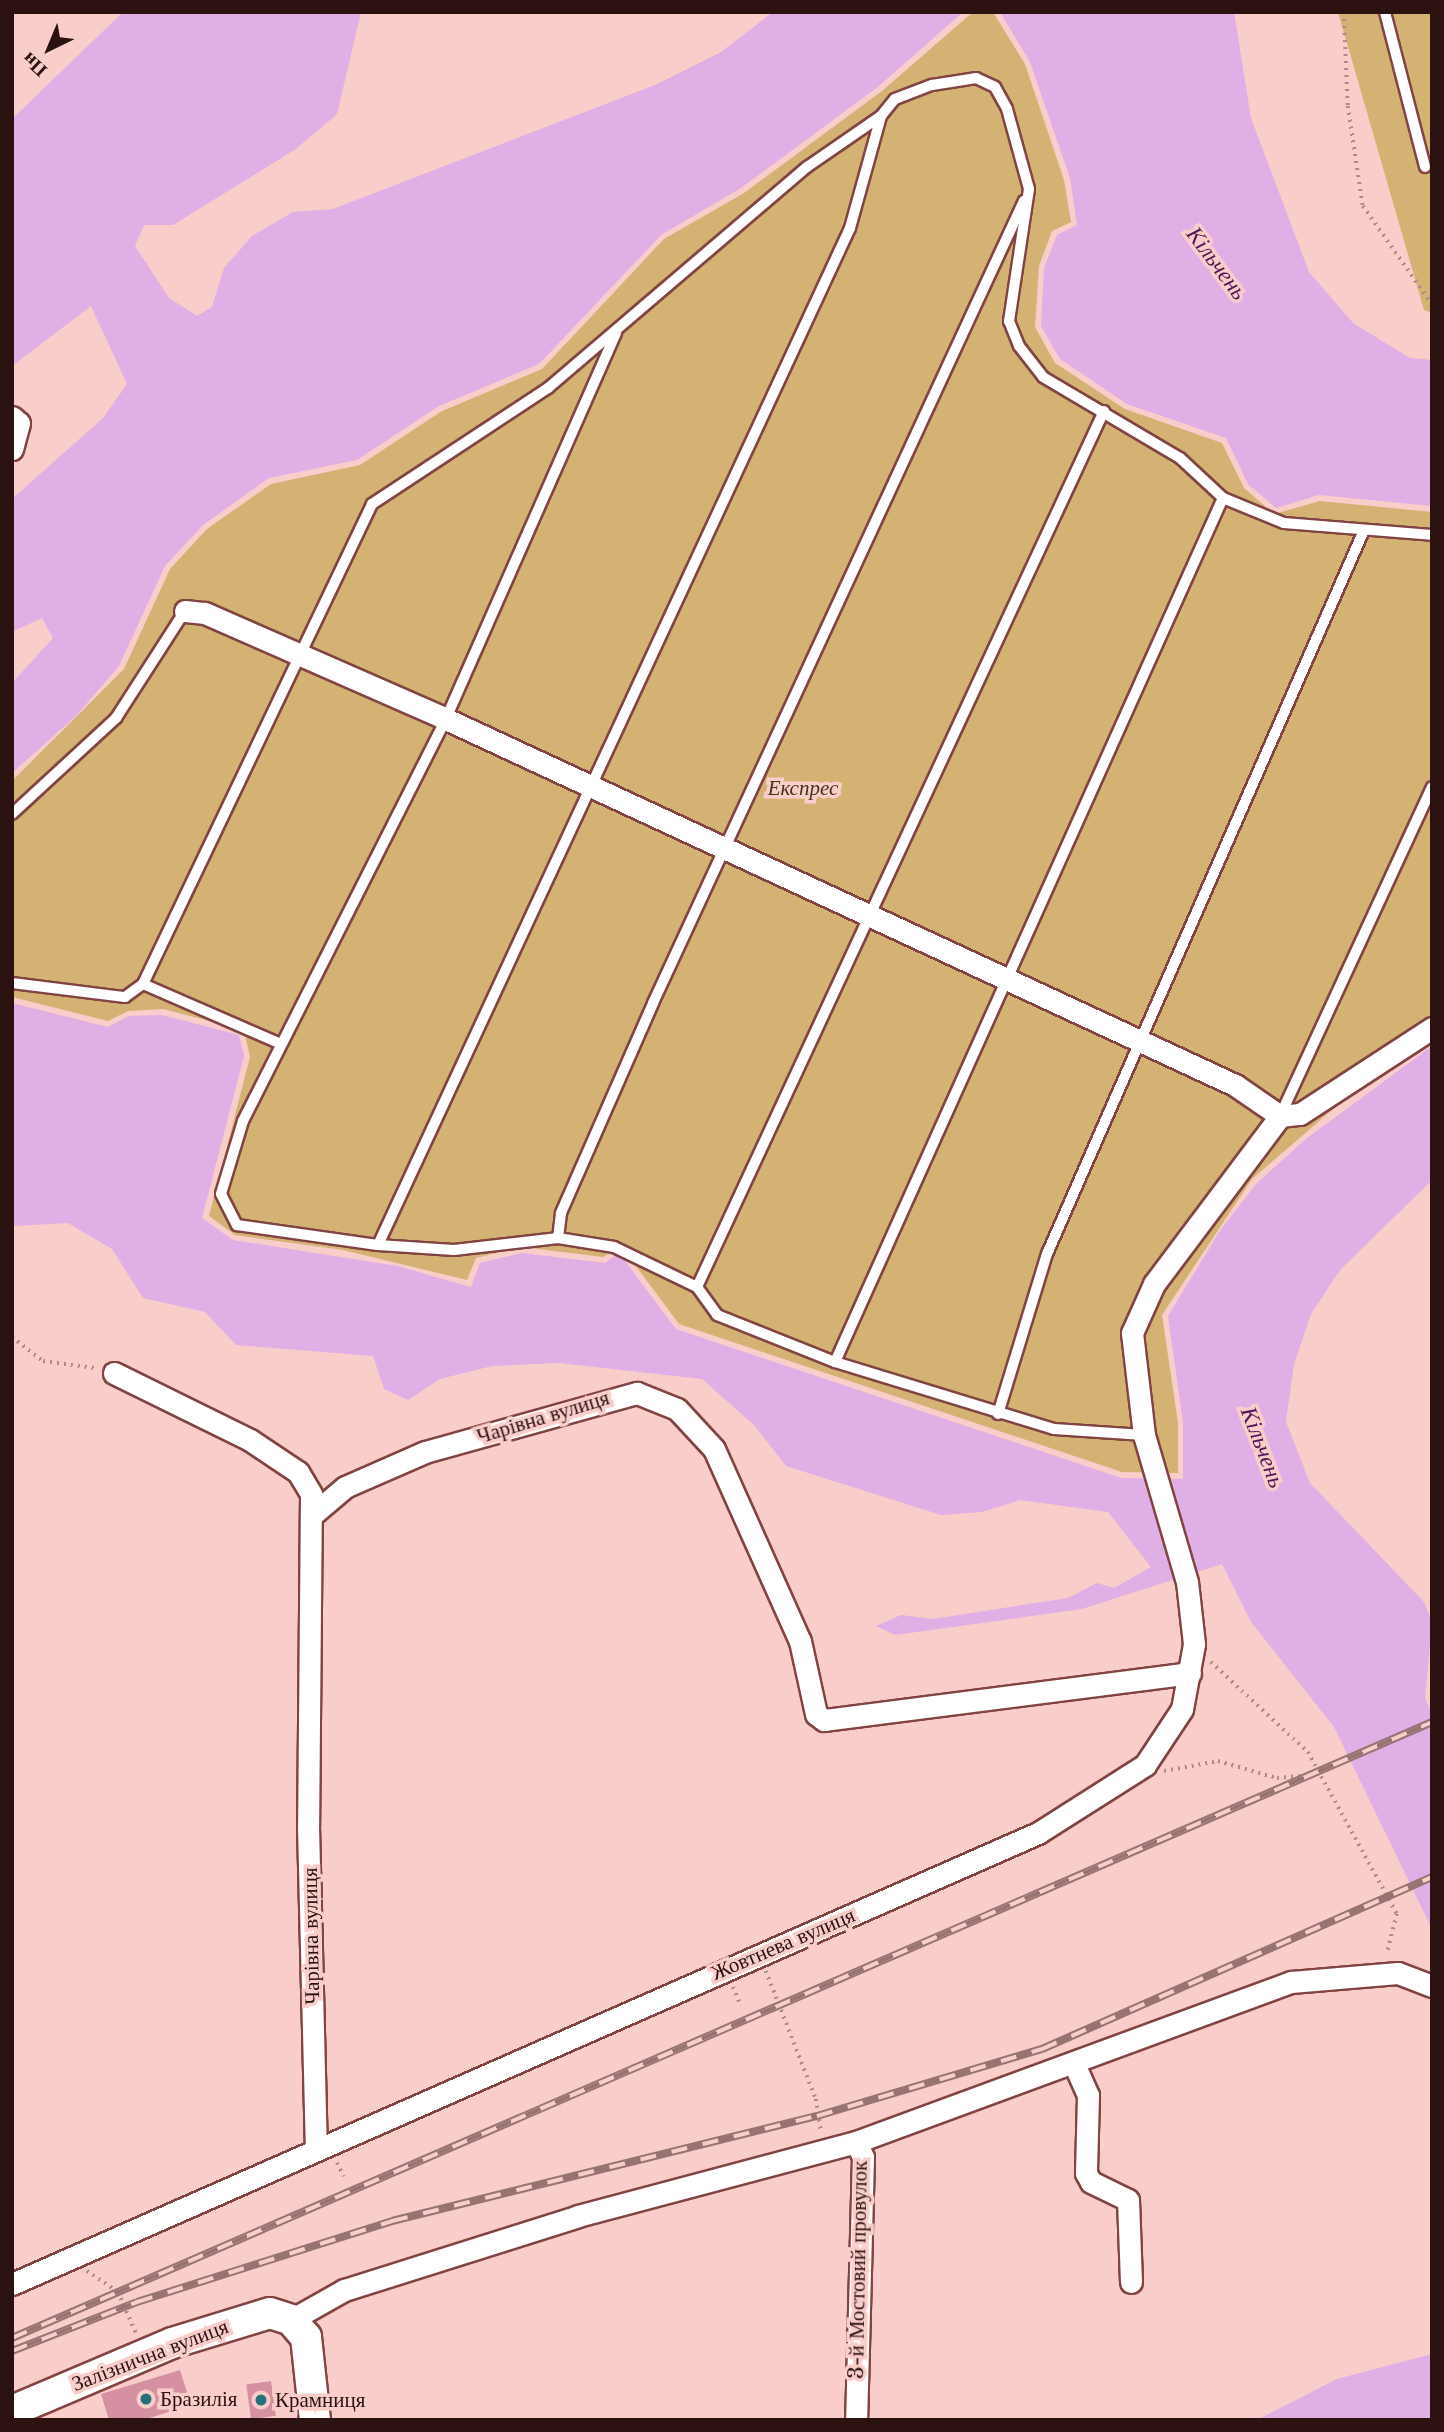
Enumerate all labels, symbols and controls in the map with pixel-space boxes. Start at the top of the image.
north arrow [14,14,84,84]
text: Пн [17,48,52,82]
water label: Кільчень [1181,221,1253,305]
park label: Експрес [768,775,838,801]
street label: Чарівна вулиця [474,1385,612,1449]
water label: Кільчень [1235,1403,1291,1491]
street label: Чарівна вулиця [297,1867,325,2005]
street label: Жовтнева вулиця [707,1902,859,1986]
street label: 3-й Мостовий провулок [843,2161,873,2379]
street label: Залізнична вулиця [68,2314,232,2396]
place label: Бразилія [160,2386,237,2412]
place label: Крамниця [275,2387,365,2413]
marker: Бразилія [138,2391,154,2407]
marker: Крамниця [253,2392,269,2408]

